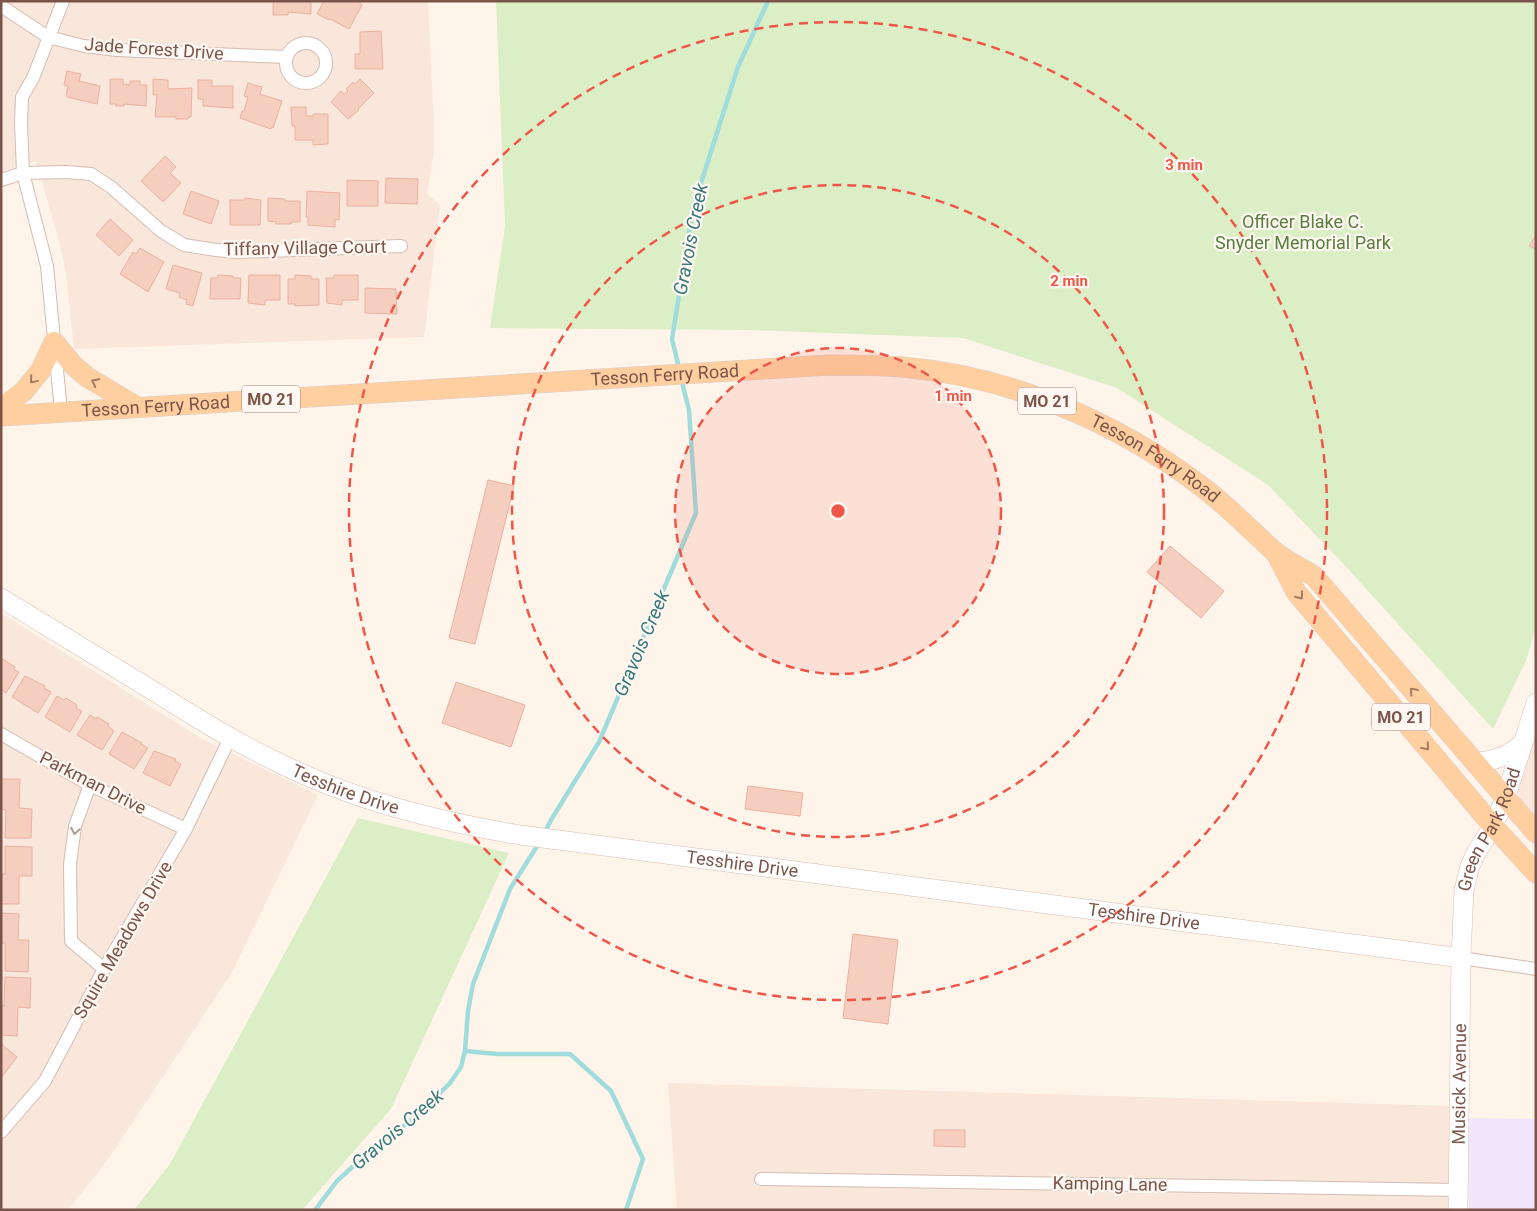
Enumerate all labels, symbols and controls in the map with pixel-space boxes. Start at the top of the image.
street label: Jade Forest Drive [84,33,224,64]
text: 3 min [1165,156,1203,174]
water label: Gravois Creek [668,181,713,297]
park label: Officer Blake C. Snyder Memorial Park [1215,211,1392,253]
street label: Tiffany Village Court [223,236,387,259]
text: 2 min [1050,272,1088,290]
street label: Tesson Ferry Road [590,360,740,390]
one-way arrow [31,374,39,383]
one-way arrow [91,378,100,388]
road number: MO 21 [242,386,300,412]
text: 1 min [934,387,972,405]
road number: MO 21 [1018,388,1076,414]
street label: Tesson Ferry Road [81,391,231,421]
street label: Tesson Ferry Road [1087,410,1224,507]
centre of rings [829,502,847,520]
water label: Gravois Creek [609,586,674,700]
one-way arrow [1294,590,1302,599]
one-way arrow [1409,687,1418,696]
road number: MO 21 [1372,704,1430,730]
one-way arrow [1421,741,1429,750]
street label: Parkman Drive [36,747,150,818]
street label: Tesshire Drive [289,760,402,818]
street label: Green Park Road [1453,765,1524,893]
one-way arrow [70,827,80,836]
street label: Tesshire Drive [685,846,800,881]
street label: Squire Meadows Drive [69,857,176,1022]
street label: Tesshire Drive [1087,898,1201,934]
street label: Musick Avenue [1448,1023,1470,1145]
water label: Gravois Creek [347,1084,449,1175]
street label: Kamping Lane [1052,1172,1168,1195]

